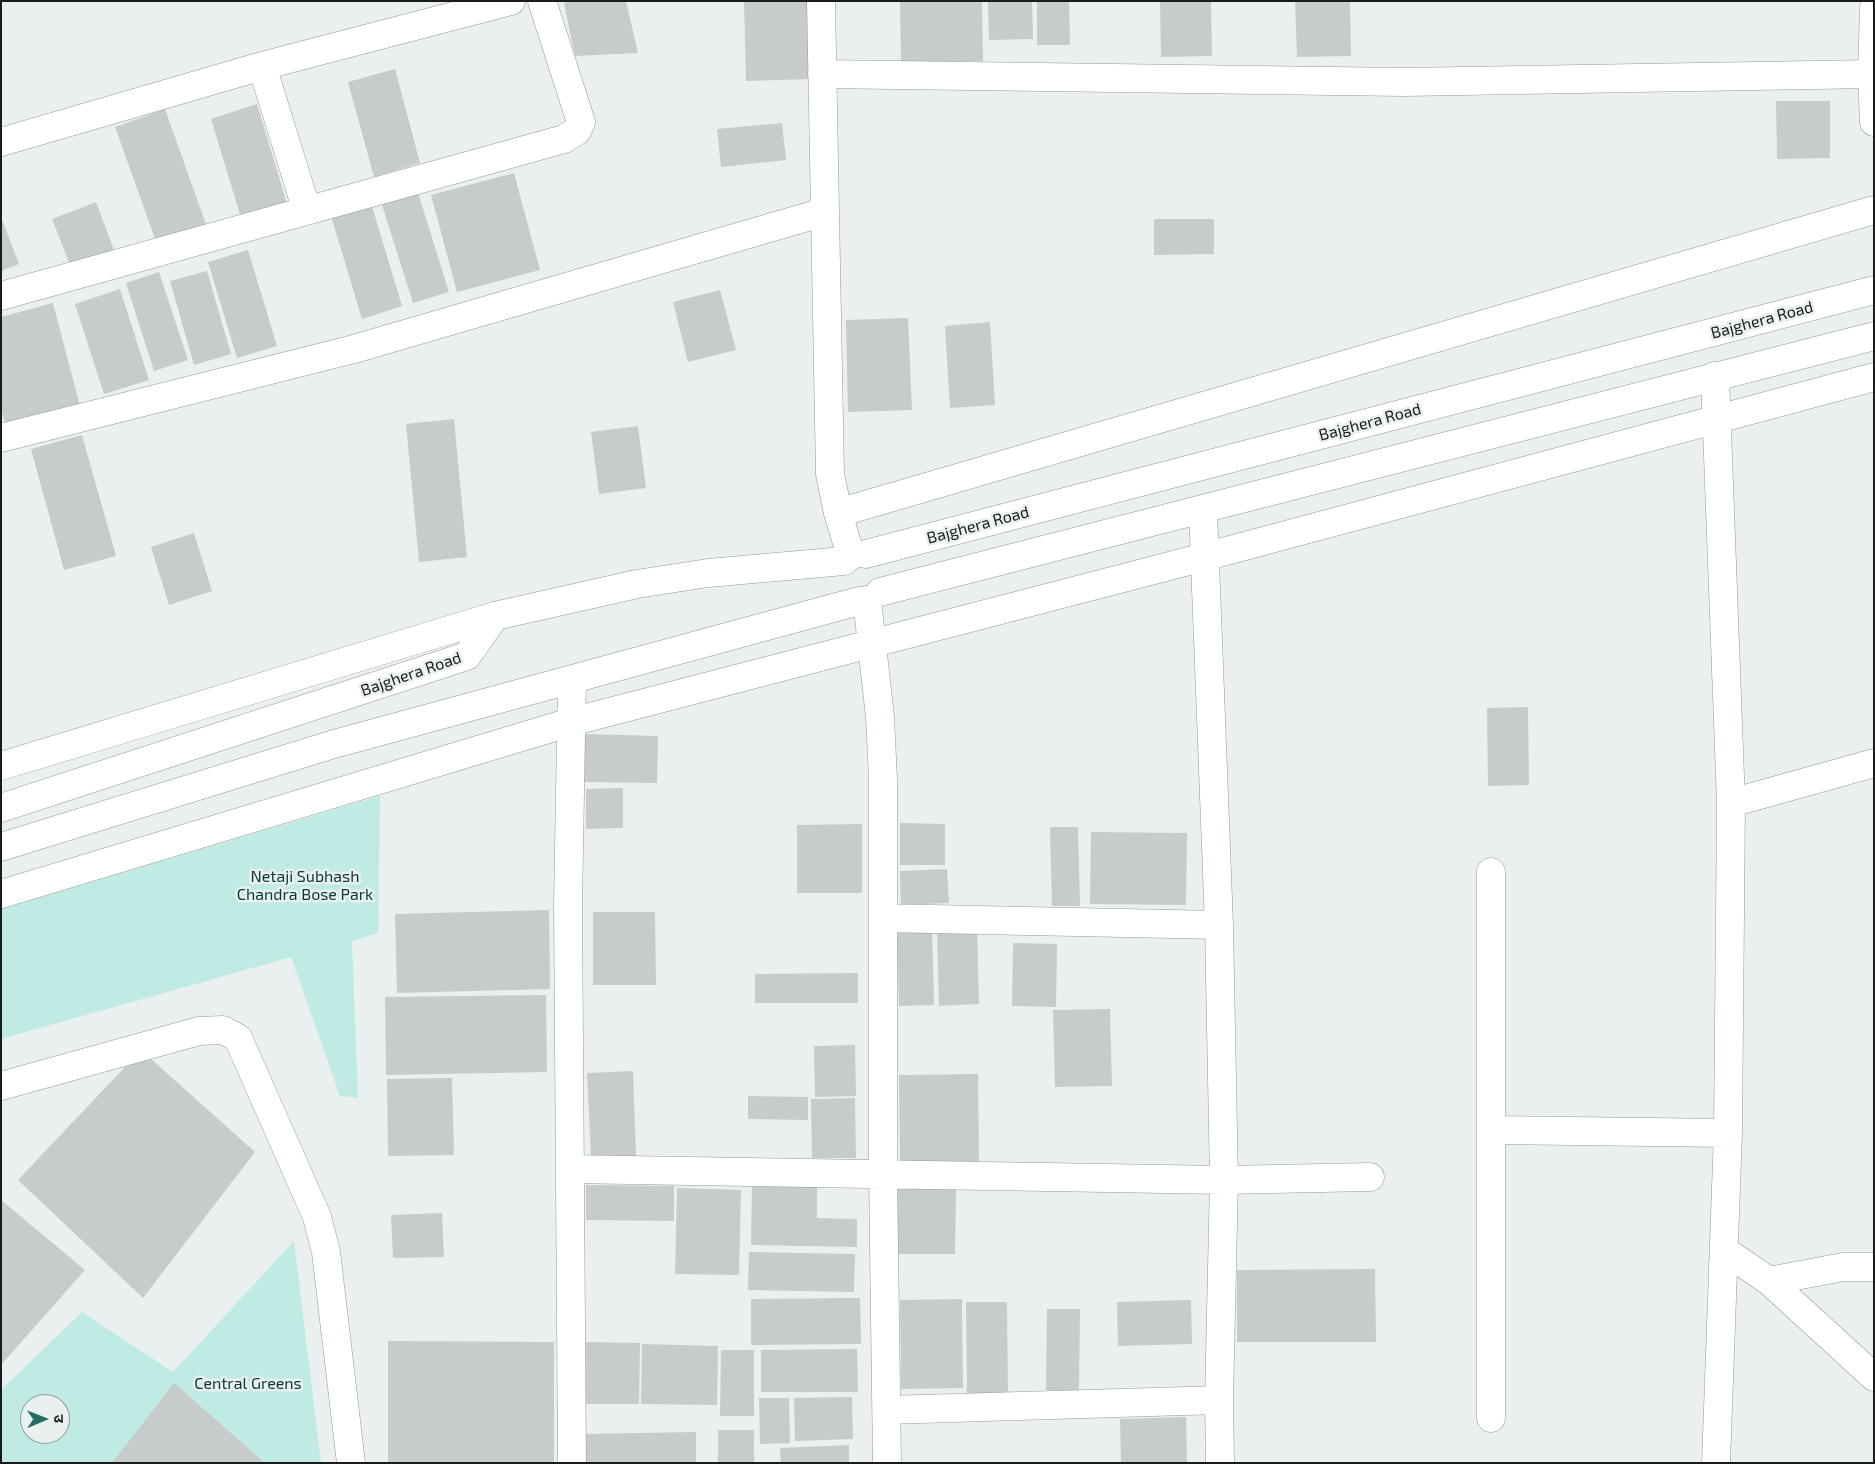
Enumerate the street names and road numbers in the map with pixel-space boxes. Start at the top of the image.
street label: Bajghera Road [1709,297,1815,343]
street label: Bajghera Road [1317,399,1423,445]
street label: Bajghera Road [925,502,1031,548]
street label: Bajghera Road [358,648,464,700]

